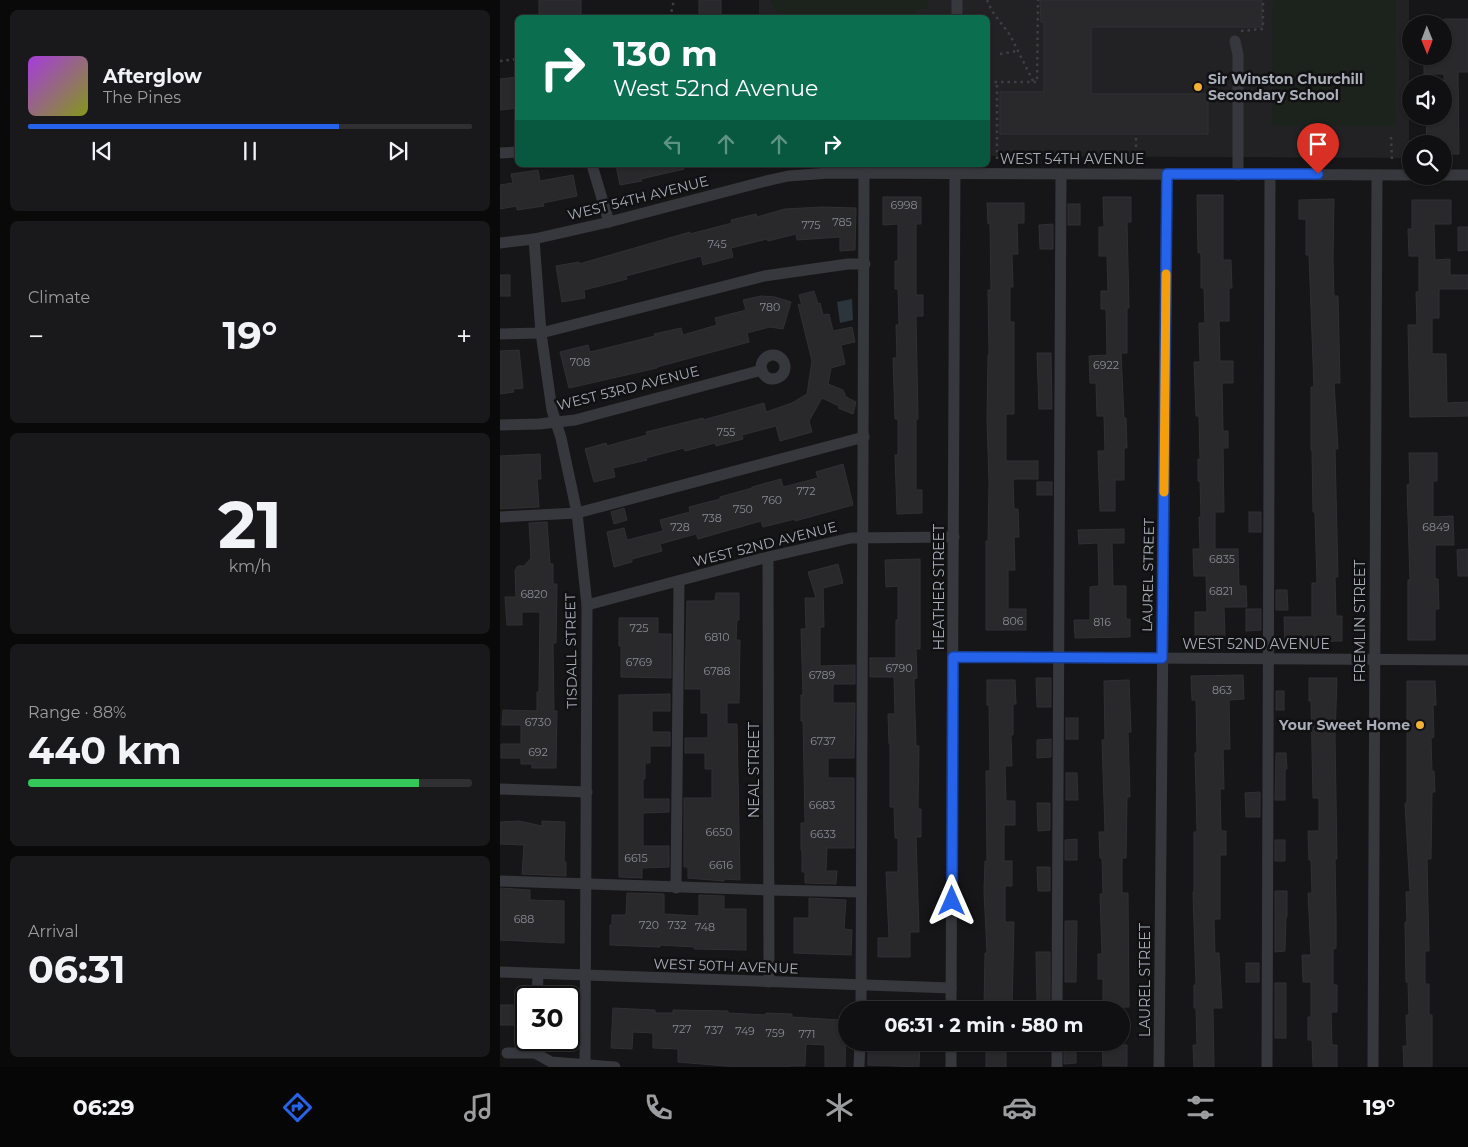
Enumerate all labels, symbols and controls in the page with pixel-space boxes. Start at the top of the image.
north arrow [1402,15,1452,65]
map controls [1402,15,1452,185]
text: 130 m [613,32,718,75]
icon: right [530,35,595,100]
text: Afterglow [103,65,202,88]
place label: Sir Winston Churchill Secondary School [1208,70,1363,104]
text: West 52nd Avenue [613,75,818,102]
button: sound [1402,75,1452,125]
marker: Sir Winston Churchill Secondary School [1192,81,1204,93]
text: The Pines [103,88,181,107]
pin [1297,123,1339,174]
icon: left [659,130,687,158]
icon: ahead [712,130,740,158]
icon: ahead [765,130,793,158]
icon: right [818,130,846,158]
icon: arrive [1304,130,1332,158]
button: search [1402,135,1452,185]
icon: previous [88,137,116,165]
icon: pause [236,137,264,165]
icon: next [384,137,412,165]
street label: WEST 54TH AVENUE [1000,150,1144,168]
street label: WEST 54TH AVENUE [566,172,710,224]
house number: 6998 [890,198,918,212]
house number: 785 [832,215,852,229]
house number: 775 [802,218,820,232]
house number: 745 [707,237,727,251]
text: Climate [28,288,90,307]
house number: 780 [760,300,780,314]
text: 19° [223,312,278,359]
text: − [28,319,44,353]
text: + [456,319,472,353]
house number: 708 [570,355,590,369]
house number: 6922 [1093,358,1119,372]
street label: WEST 53RD AVENUE [555,362,701,414]
house number: 755 [717,425,735,439]
house number: 772 [796,484,816,498]
text: 21 [218,485,282,564]
house number: 760 [762,493,782,507]
house number: 750 [733,502,753,516]
house number: 738 [702,511,722,525]
street label: WEST 52ND AVENUE [691,517,839,571]
street label: LAUREL STREET [1138,518,1158,632]
house number: 728 [670,520,690,534]
house number: 6849 [1422,520,1450,534]
street label: HEATHER STREET [930,524,948,650]
house number: 6835 [1209,552,1235,566]
text: km/h [229,557,271,576]
street label: FREMLIN STREET [1351,560,1369,682]
house number: 6821 [1209,584,1233,598]
house number: 6820 [520,587,548,601]
street label: TISDALL STREET [561,593,581,709]
house number: 806 [1003,614,1024,628]
house number: 816 [1093,615,1111,629]
house number: 725 [630,621,648,635]
house number: 6810 [705,630,729,644]
street label: WEST 52ND AVENUE [1182,635,1330,653]
house number: 6769 [626,655,652,669]
house number: 6790 [885,661,913,675]
house number: 6788 [704,664,730,678]
house number: 6789 [809,668,836,682]
house number: 863 [1212,683,1232,697]
text: Range · 88% [28,703,126,722]
house number: 6730 [525,715,551,729]
place label: Your Sweet Home [1278,716,1410,734]
marker: Your Sweet Home [1414,719,1426,731]
street label: NEAL STREET [745,722,763,818]
text: 440 km [28,727,182,774]
house number: 6737 [810,734,836,748]
house number: 692 [528,745,548,759]
house number: 6683 [809,798,835,812]
house number: 6650 [706,825,732,839]
house number: 6633 [810,827,836,841]
house number: 6615 [624,851,648,865]
house number: 6616 [709,858,733,872]
position arrow [925,874,977,926]
house number: 688 [514,912,534,926]
house number: 720 [639,918,659,932]
house number: 732 [668,918,686,932]
house number: 748 [695,920,715,934]
text: Arrival [28,922,78,941]
street label: LAUREL STREET [1136,923,1154,1037]
text: 06:31 [28,946,125,993]
street label: WEST 50TH AVENUE [653,954,799,978]
speed limit sign: 30 [515,986,580,1051]
text: 06:31 · 2 min · 580 m [884,1014,1084,1037]
house number: 727 [672,1022,692,1036]
house number: 737 [705,1023,723,1037]
house number: 749 [735,1024,755,1038]
house number: 759 [765,1026,785,1040]
house number: 771 [798,1027,816,1041]
icon: directions [280,1090,315,1125]
icon: music [461,1090,496,1125]
icon: phone [641,1090,676,1125]
icon: climate [822,1090,857,1125]
icon: car [1002,1090,1037,1125]
icon: filters [1183,1090,1218,1125]
text: 06:29 [73,1094,134,1121]
text: 19° [1363,1094,1395,1121]

